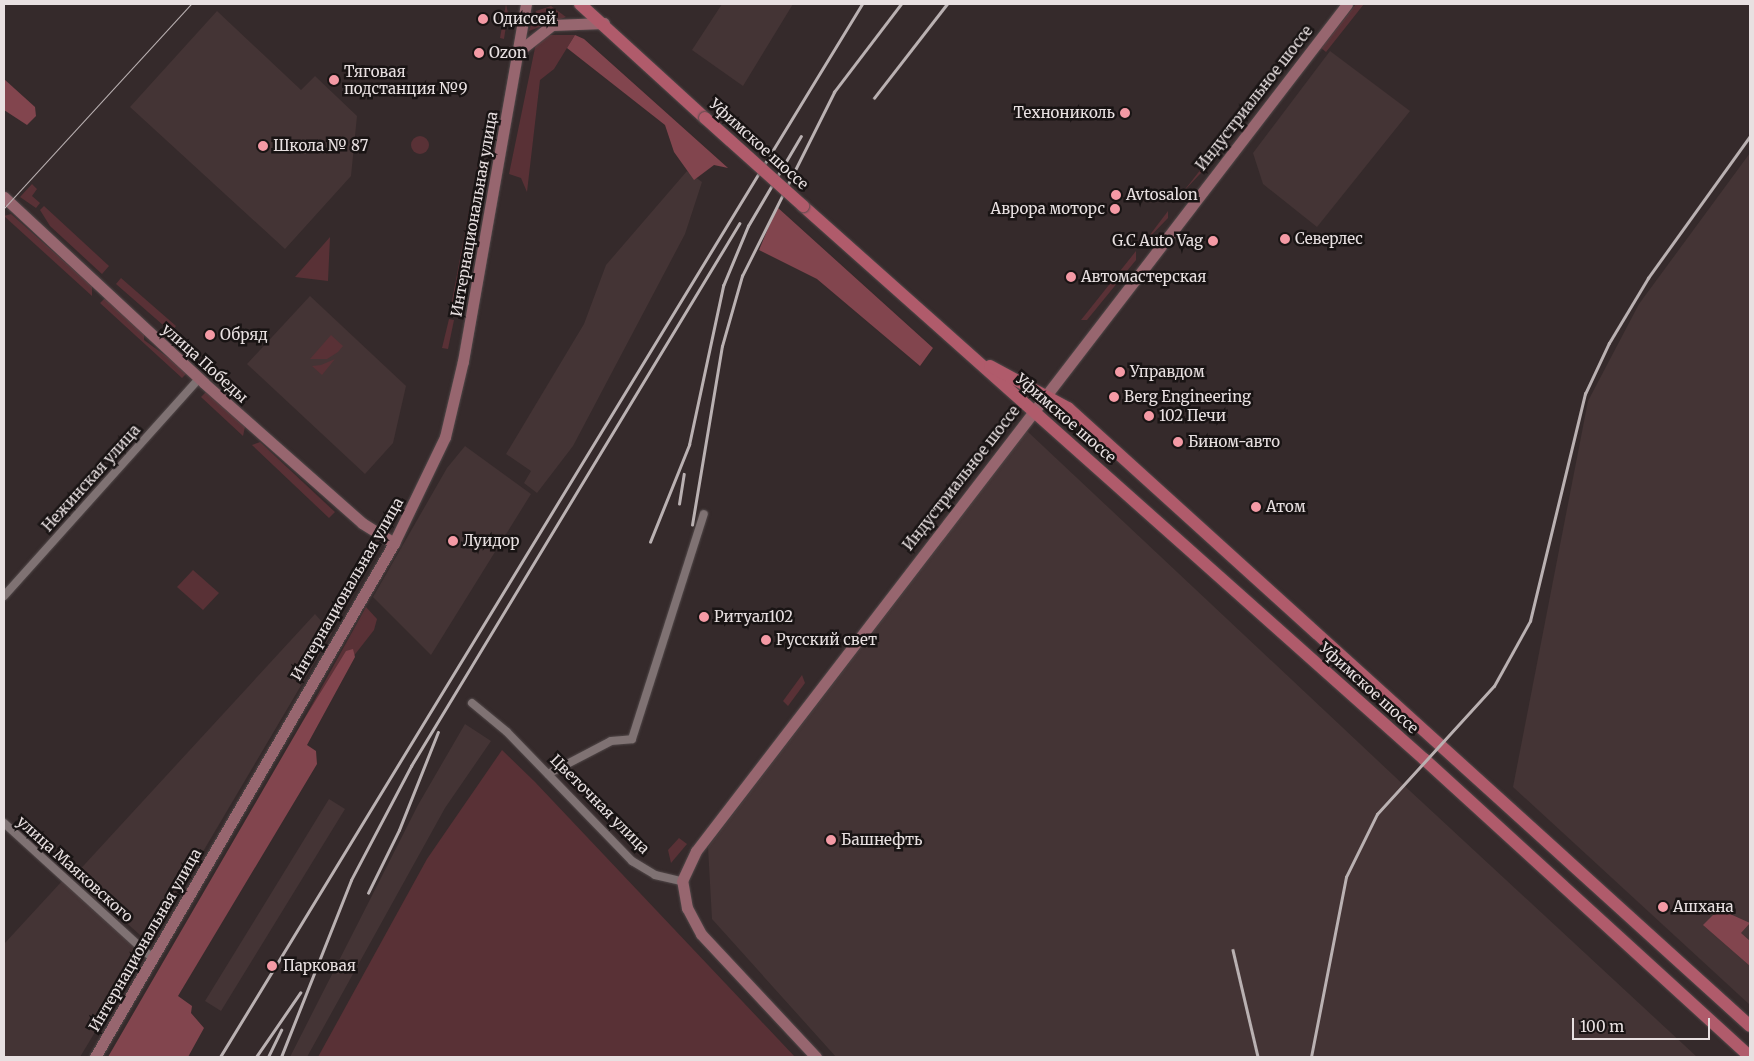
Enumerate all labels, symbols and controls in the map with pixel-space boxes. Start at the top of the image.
place label: Одиссей [493,10,556,28]
marker: Одиссей [477,13,489,25]
street label: Индустриальное шоссе [1192,22,1316,174]
place label: Ozon [489,44,527,62]
marker: Ozon [473,47,485,59]
place label: Тяговая подстанция №9 [344,62,468,97]
marker: Тяговая подстанция №9 [328,74,340,86]
street label: Уфимское шоссе [706,95,812,193]
place label: Технониколь [1014,104,1115,122]
marker: Технониколь [1119,107,1131,119]
street label: Интернациональная улица [447,110,501,318]
place label: Школа № 87 [273,137,368,155]
marker: Школа № 87 [257,140,269,152]
place label: Avtosalon [1126,186,1198,204]
marker: Avtosalon [1110,189,1122,201]
place label: Аврора моторс [991,200,1105,218]
marker: Аврора моторс [1109,203,1121,215]
place label: Северлес [1295,230,1363,248]
place label: G.C Auto Vag [1112,232,1203,250]
marker: Северлес [1279,233,1291,245]
marker: G.C Auto Vag [1207,235,1219,247]
place label: Автомастерская [1081,268,1206,286]
marker: Автомастерская [1065,271,1077,283]
street label: улица Победы [158,320,252,406]
place label: Обряд [220,326,268,344]
marker: Обряд [204,329,216,341]
place label: Управдом [1130,363,1205,381]
marker: Управдом [1114,366,1126,378]
street label: Уфимское шоссе [1012,370,1120,466]
place label: Berg Engineering [1124,388,1251,406]
marker: Berg Engineering [1108,391,1120,403]
street label: Индустриальное шоссе [899,402,1023,554]
place label: 102 Печи [1159,407,1226,425]
marker: 102 Печи [1143,410,1155,422]
street label: Нежинская улица [38,421,144,535]
place label: Бином-авто [1188,433,1280,451]
marker: Бином-авто [1172,436,1184,448]
street label: Интернациональная улица [287,494,407,684]
place label: Атом [1266,498,1306,516]
marker: Атом [1250,501,1262,513]
place label: Луидор [463,532,520,550]
marker: Луидор [447,535,459,547]
place label: Ритуал102 [714,608,793,626]
marker: Ритуал102 [698,611,710,623]
place label: Русский свет [776,631,877,649]
marker: Русский свет [760,634,772,646]
street label: Уфимское шоссе [1316,639,1422,737]
street label: Цветочная улица [547,751,653,857]
street label: улица Маяковского [13,812,137,926]
place label: Башнефть [841,831,922,849]
marker: Башнефть [825,834,837,846]
street label: Интернациональная улица [85,845,205,1035]
place label: Ашхана [1673,898,1734,916]
marker: Ашхана [1657,901,1669,913]
place label: Парковая [283,957,356,975]
marker: Парковая [265,959,279,973]
scale bar [1574,1008,1712,1040]
text: 100 m [1580,1017,1624,1036]

